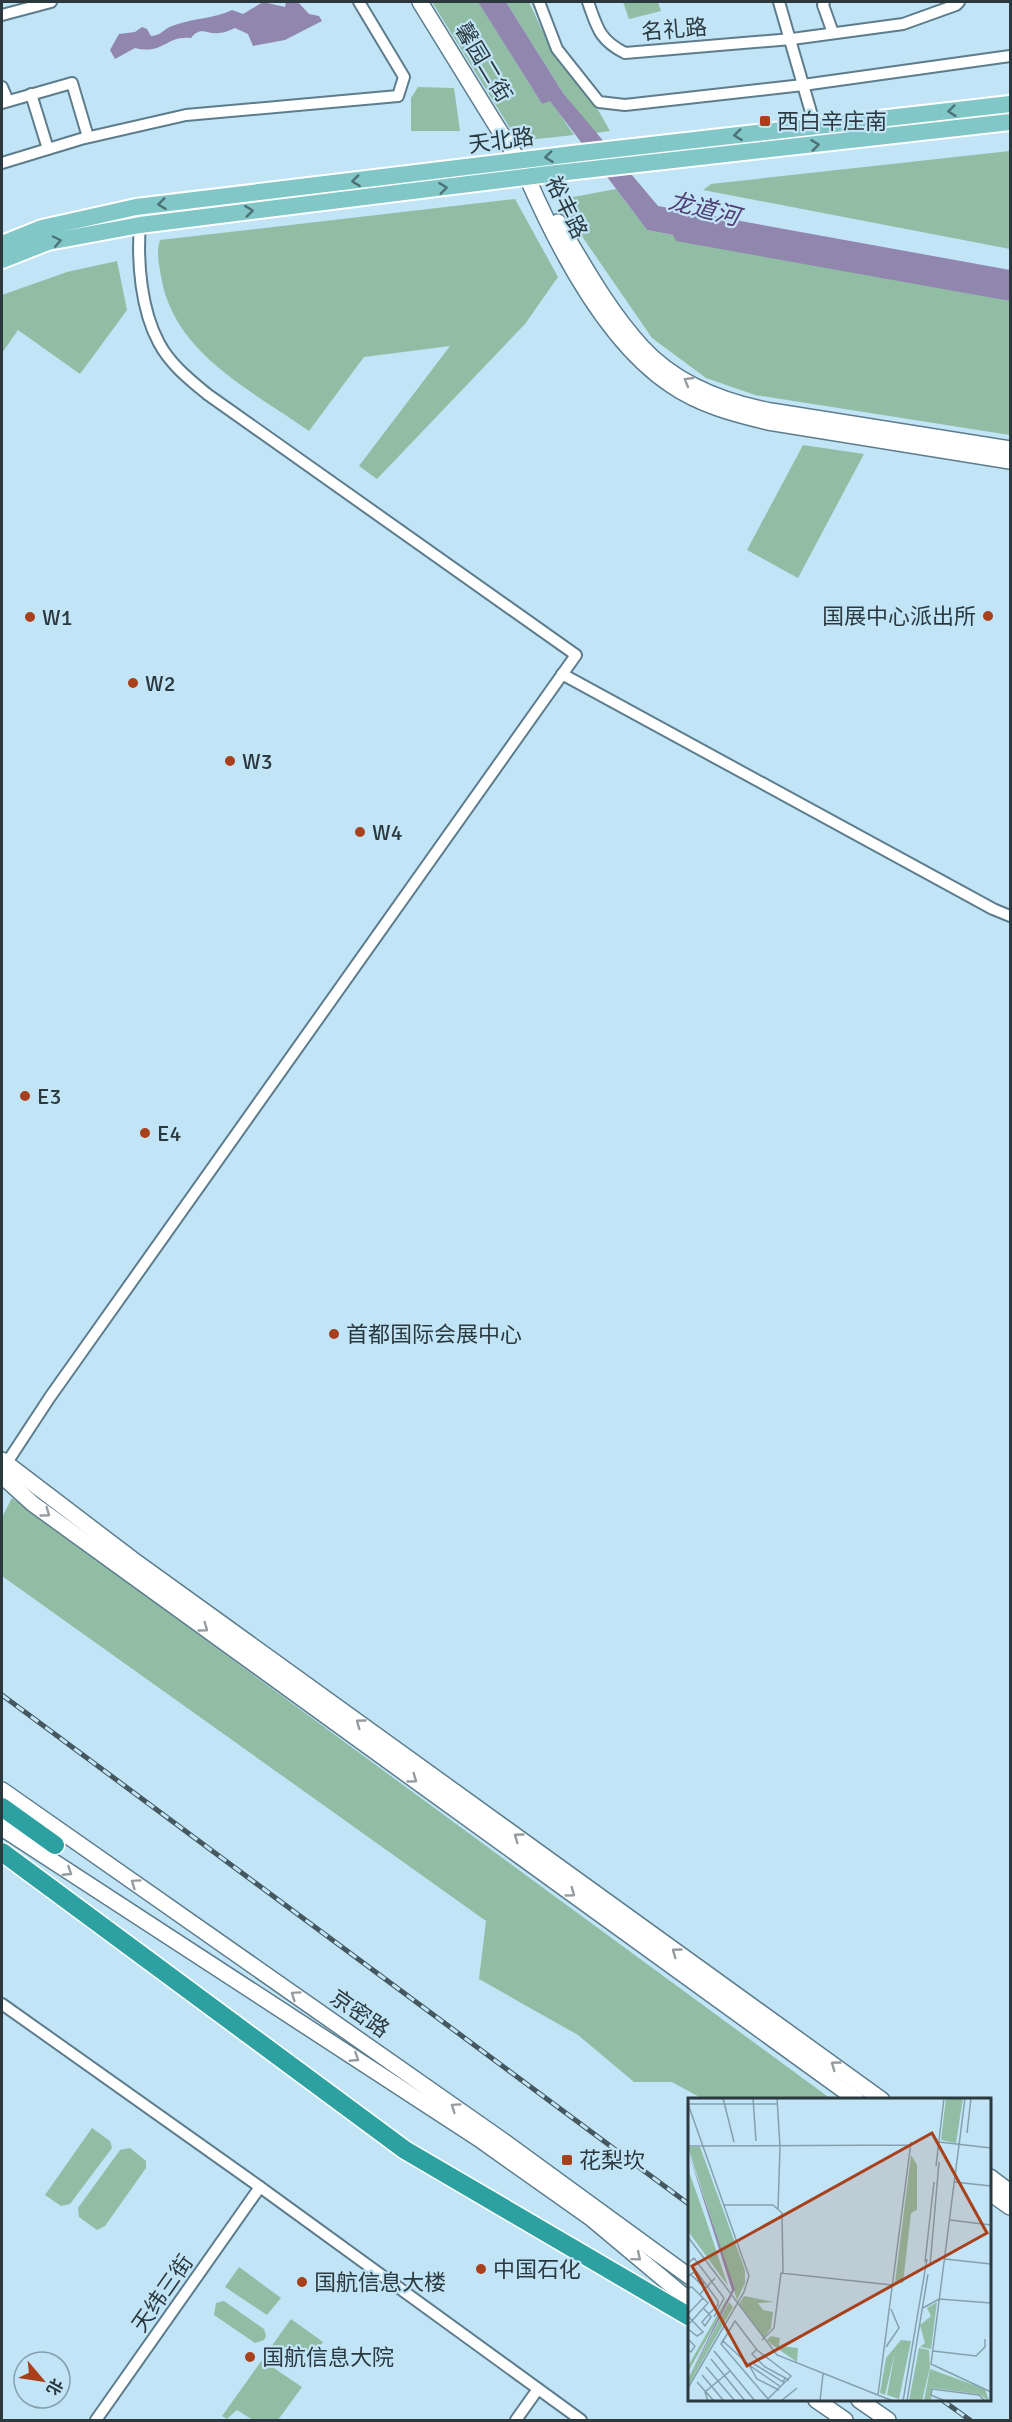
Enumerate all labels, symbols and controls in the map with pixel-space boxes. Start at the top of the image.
street label: 名礼路 [640,13,708,46]
street label: 馨园二街 [449,18,518,107]
one-way arrow [948,104,957,117]
place label: 西白辛庄南 [777,108,887,135]
marker: 西白辛庄南 [758,114,772,128]
street label: 天北路 [467,123,536,158]
one-way arrow [733,128,742,140]
one-way arrow [810,139,820,152]
one-way arrow [545,150,554,162]
street label: 裕丰路 [540,172,593,243]
one-way arrow [351,174,360,187]
one-way arrow [438,182,447,194]
water label: 龙道河 [665,186,746,233]
one-way arrow [158,197,167,210]
one-way arrow [245,206,254,218]
one-way arrow [51,235,61,248]
one-way arrow [684,377,694,388]
place label: 国展中心派出所 [822,603,976,630]
place label: W1 [42,604,73,631]
marker: 国展中心派出所 [981,609,995,623]
marker: W1 [23,610,37,624]
place label: W2 [145,670,176,697]
marker: W2 [126,676,140,690]
place label: W3 [242,748,273,775]
marker: W3 [223,754,237,768]
place label: W4 [372,819,403,846]
marker: W4 [353,825,367,839]
place label: E3 [37,1083,61,1110]
marker: E3 [18,1089,32,1103]
place label: E4 [157,1120,181,1147]
marker: E4 [138,1126,152,1140]
place label: 首都国际会展中心 [346,1321,522,1348]
marker: 首都国际会展中心 [327,1327,341,1341]
one-way arrow [40,1506,51,1517]
one-way arrow [197,1621,208,1632]
one-way arrow [356,1720,367,1731]
one-way arrow [407,1772,418,1783]
one-way arrow [514,1834,525,1845]
one-way arrow [62,1864,72,1876]
one-way arrow [131,1879,142,1890]
one-way arrow [565,1886,576,1897]
one-way arrow [672,1948,683,1959]
street label: 京密路 [325,1983,394,2043]
one-way arrow [290,1991,301,2002]
one-way arrow [348,2051,359,2062]
one-way arrow [830,2062,841,2073]
inset map [688,2098,991,2401]
one-way arrow [450,2103,461,2114]
place label: 花梨坎 [579,2147,645,2174]
marker: 花梨坎 [560,2153,574,2167]
street label: 天纬三街 [126,2249,199,2337]
one-way arrow [630,2250,641,2261]
place label: 中国石化 [493,2256,581,2283]
marker: 中国石化 [474,2262,488,2276]
place label: 国航信息大楼 [314,2269,446,2296]
marker: 国航信息大楼 [295,2275,309,2289]
place label: 国航信息大院 [262,2344,394,2371]
north arrow [12,2350,72,2410]
marker: 国航信息大院 [243,2350,257,2364]
text: 北 [42,2375,67,2399]

